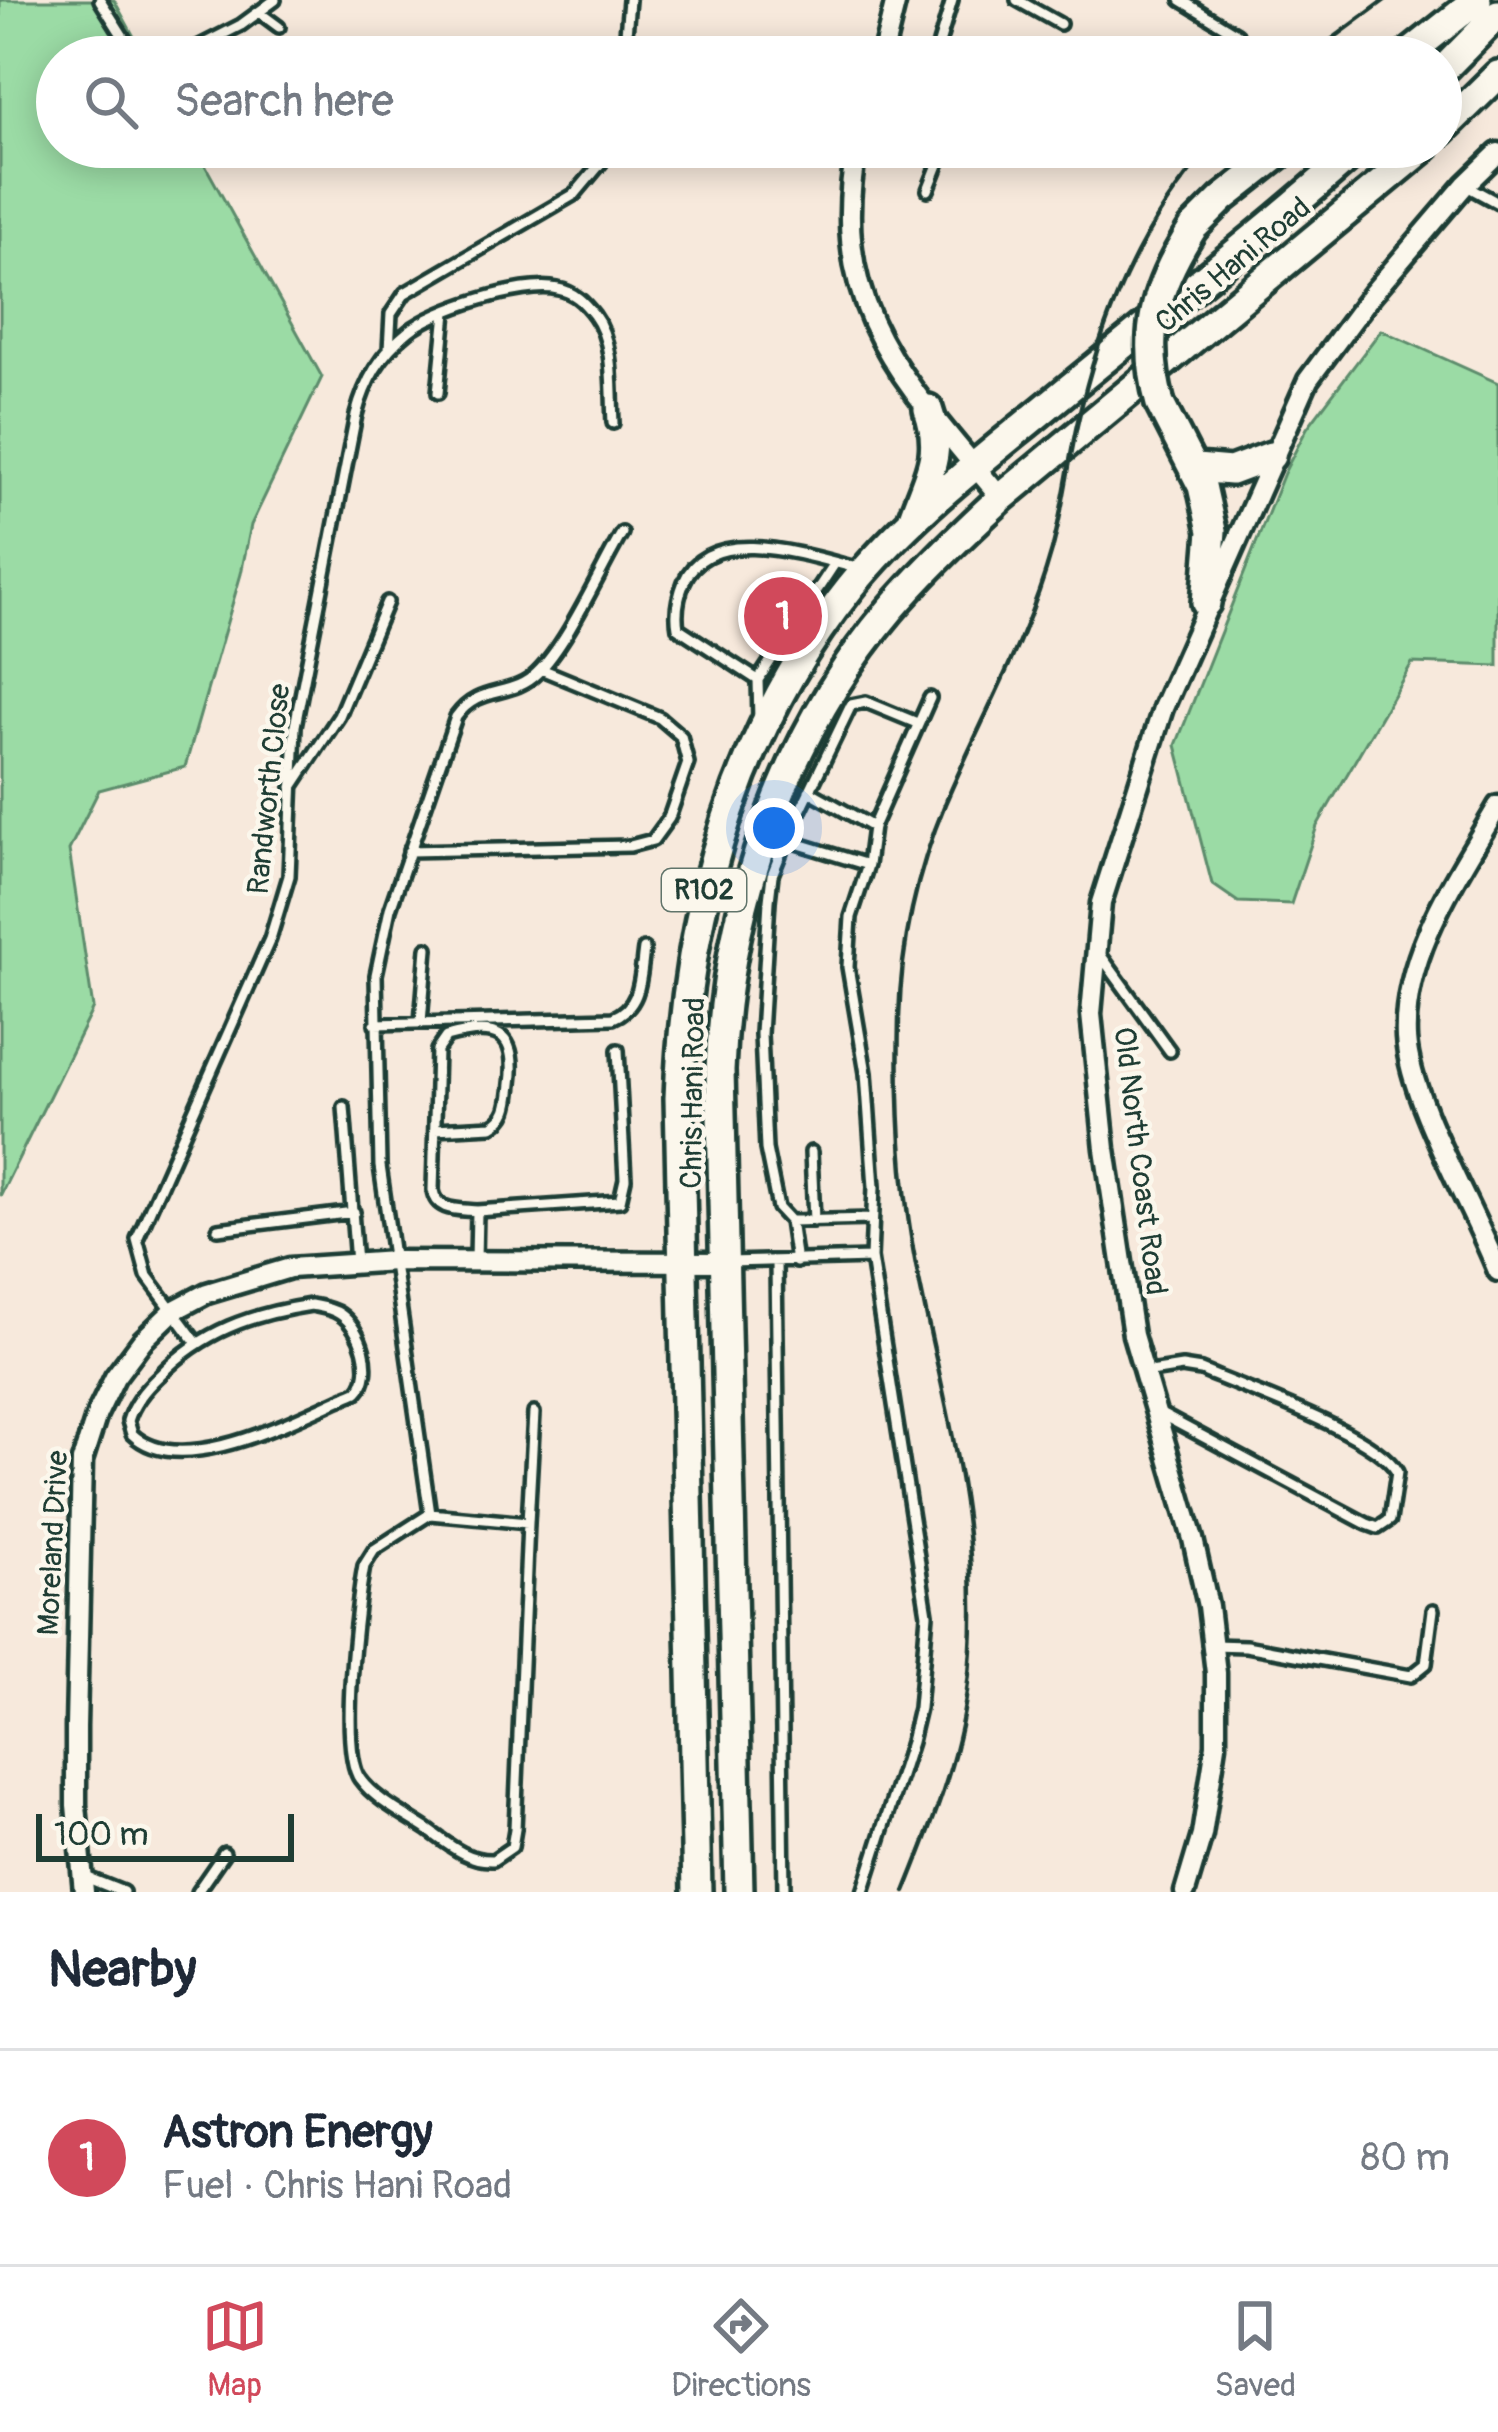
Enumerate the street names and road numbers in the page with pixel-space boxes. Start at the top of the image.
street label: Chris Hani Road [1148,189,1318,341]
street label: Randworth Close [240,682,298,896]
road number: R102 [662,869,746,911]
street label: Chris Hani Road [673,997,713,1189]
street label: Old North Coast Road [1105,1025,1175,1297]
street label: Moreland Drive [30,1449,76,1636]

